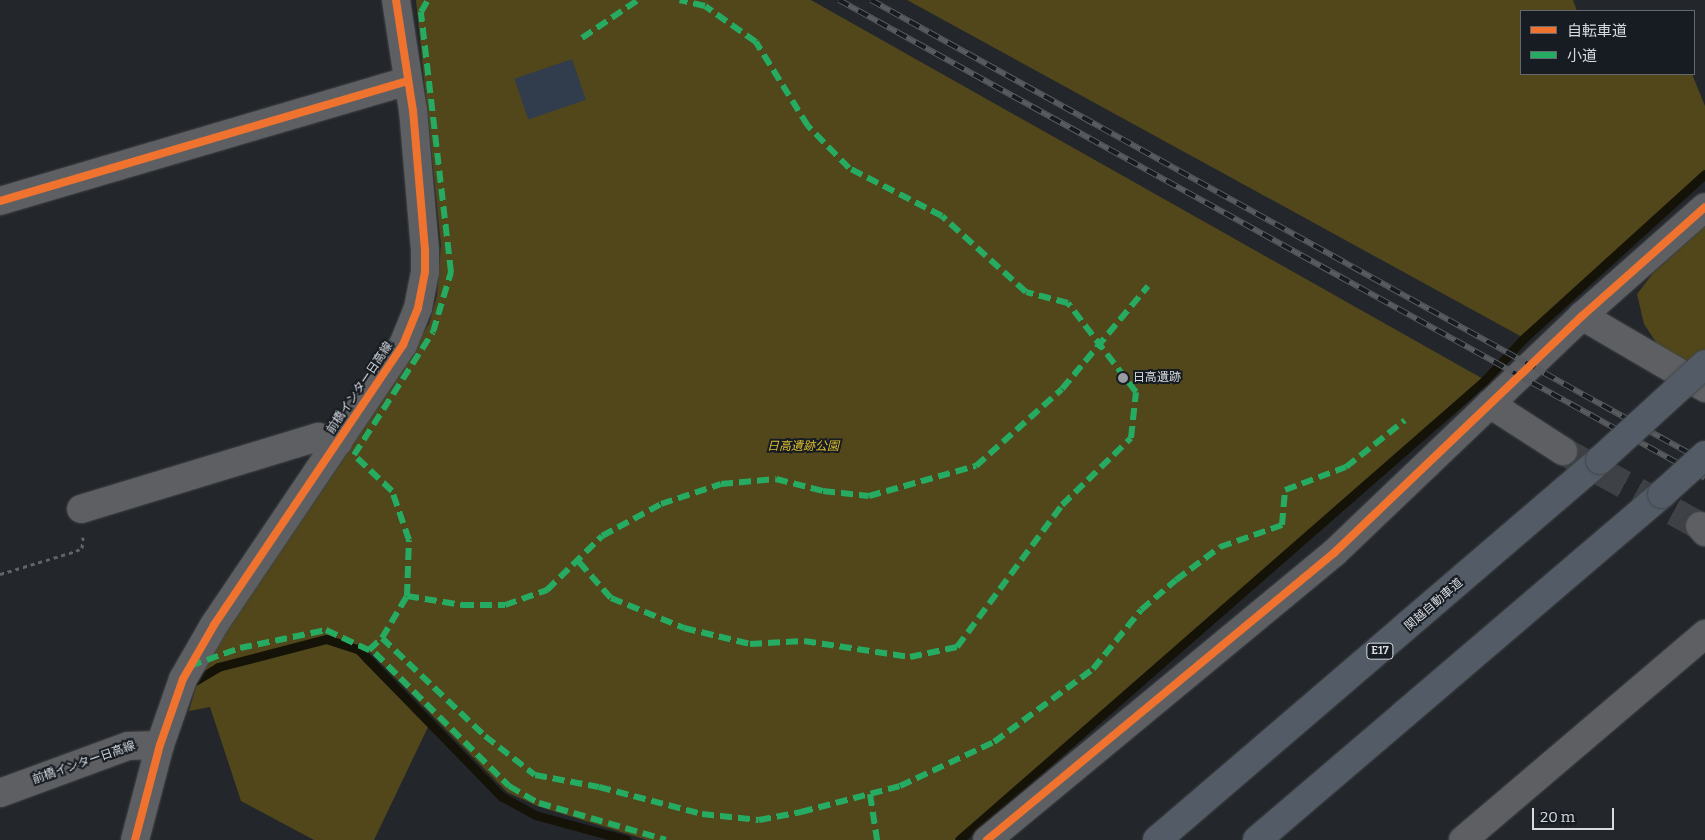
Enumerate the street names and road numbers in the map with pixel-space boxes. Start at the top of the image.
street label: 前橋インター日高線 [324,339,396,437]
street label: 関越自動車道 [1402,576,1466,634]
road number: E17 [1366,642,1394,659]
street label: 前橋インター日高線 [31,739,137,787]

